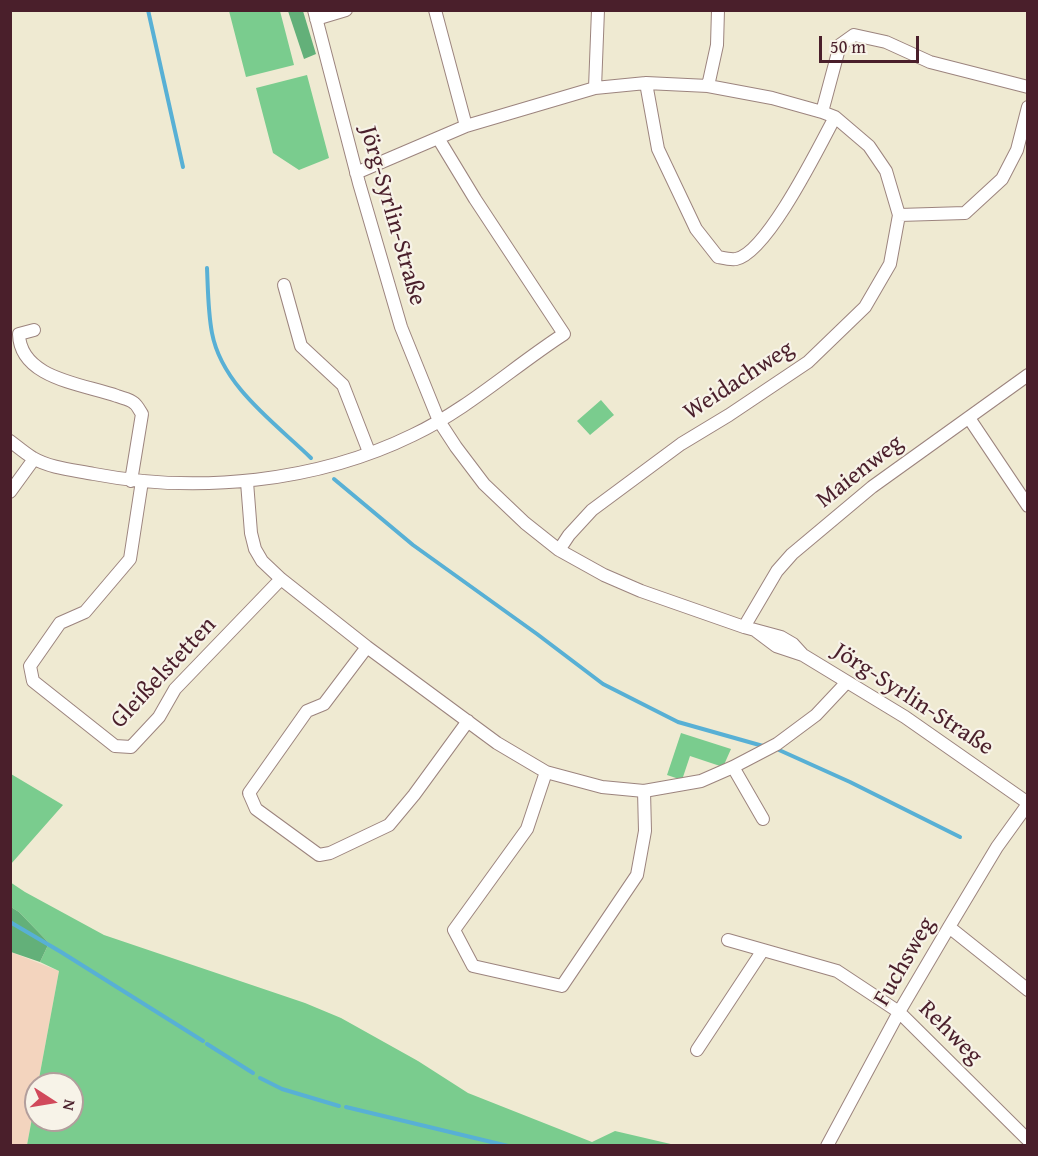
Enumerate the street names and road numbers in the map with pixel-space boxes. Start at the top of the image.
street label: Jörg-Syrlin-Straße [353,123,431,309]
street label: Weidachweg [679,335,799,427]
street label: Maienweg [811,429,909,515]
street label: Gleißelstetten [105,611,223,735]
street label: Jörg-Syrlin-Straße [828,638,998,762]
street label: Fuchsweg [868,912,942,1012]
street label: Rehweg [912,995,988,1071]

